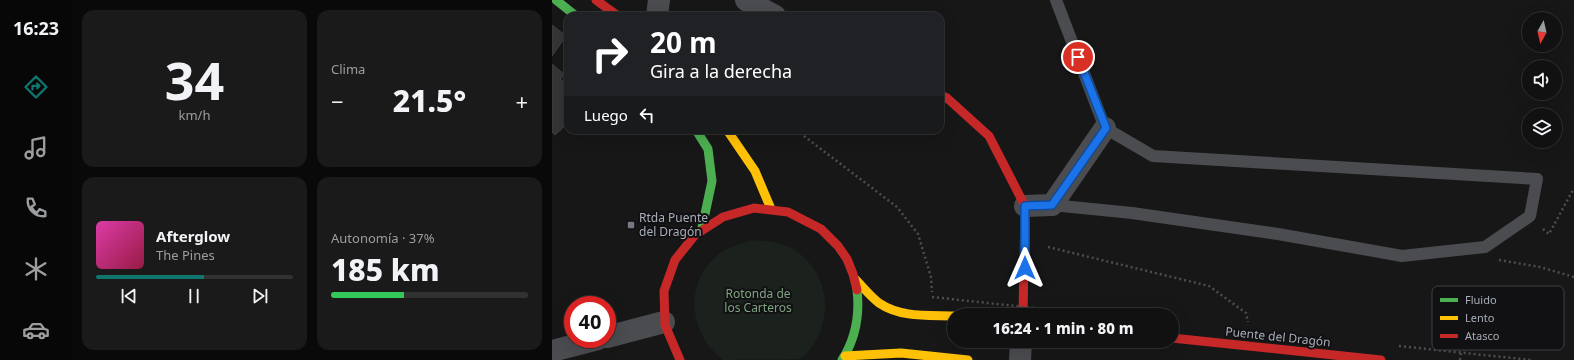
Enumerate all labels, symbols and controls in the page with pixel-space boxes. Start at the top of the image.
north arrow [1522,12,1562,52]
map controls [1522,12,1562,148]
text: 16:23 [13,16,59,40]
text: 20 m [650,23,717,61]
icon: right [584,28,636,80]
pin [1061,40,1095,74]
text: 34 [165,44,224,115]
icon: arrive [1067,46,1089,68]
text: Gira a la derecha [650,59,792,83]
text: Clima [331,60,365,78]
button: sound [1522,60,1562,100]
icon: directions [22,73,50,101]
text: 21.5° [393,80,466,121]
text: − [331,86,344,116]
text: + [515,86,528,116]
icon: left [636,104,658,126]
text: Luego [584,105,628,125]
text: km/h [179,106,210,124]
button: layers [1522,108,1562,148]
icon: music [22,134,50,162]
icon: phone [22,194,50,222]
place label: Rtda Puente del Dragón [639,209,708,240]
marker: Rtda Puente del Dragón [626,220,636,230]
text: Afterglow [156,226,230,246]
text: Autonomía · 37% [331,229,435,247]
text: The Pines [156,246,215,264]
position arrow [1004,247,1046,289]
text: 185 km [331,249,440,290]
icon: climate [22,255,50,283]
icon: previous [118,285,140,307]
icon: pause [183,285,205,307]
icon: next [249,285,271,307]
park label: Rotonda de los Carteros [724,285,792,316]
legend [1432,286,1564,350]
text: Fluido [1465,292,1497,307]
speed limit sign: 40 [564,296,616,348]
text: Lento [1465,310,1495,325]
icon: car [22,316,50,344]
text: 16:24 · 1 min · 80 m [992,318,1134,338]
street label: Puente del Dragón [1225,323,1332,350]
text: Atasco [1465,328,1500,343]

